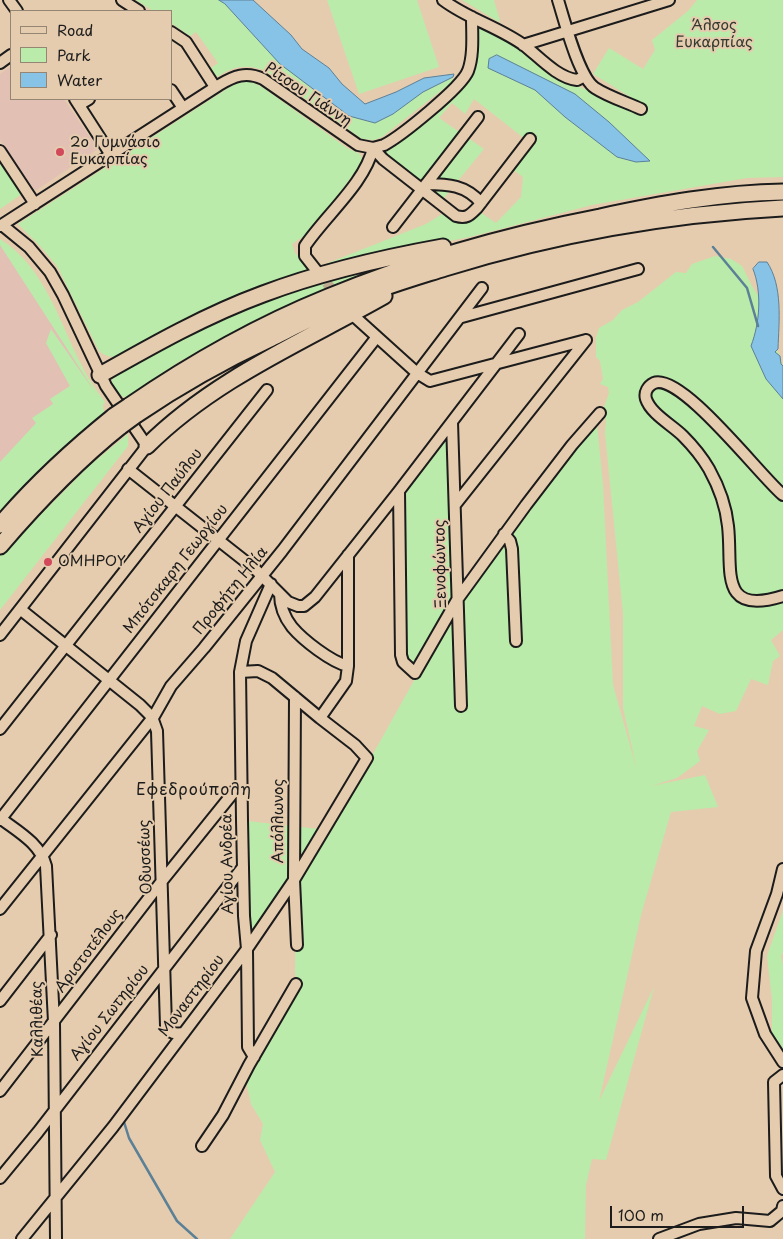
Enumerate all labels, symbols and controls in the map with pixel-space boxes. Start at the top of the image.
legend [10,10,172,100]
park label: Άλσος Ευκαρπίας [675,17,753,52]
text: Road [57,18,93,41]
text: Park [57,43,91,66]
street label: Ρίτσου Γιάννη [261,59,355,131]
text: Water [57,68,102,91]
place label: 2ο Γυμνάσιο Ευκαρπίας [70,134,160,169]
marker: 2ο Γυμνάσιο Ευκαρπίας [54,146,66,158]
street label: Αγίου Παύλου [130,445,206,537]
street label: Μπότσκαρη Γεωργίου [120,501,232,637]
street label: Ξενοφώντος [431,519,451,609]
street label: Προφήτη Ηλία [190,543,272,639]
place label: ΟΜΗΡΟΥ [58,553,126,571]
marker: ΟΜΗΡΟΥ [42,556,54,568]
street label: Απόλλωνος [270,779,288,863]
district label: Εφεδρούπολη [134,781,254,801]
street label: Αγίου Ανδρέα [218,814,238,914]
street label: Οδυσσέως [136,819,156,895]
street label: Αριστοτέλους [52,906,126,996]
street label: Μοναστηρίου [155,952,229,1040]
street label: Αγίου Σωτηρίου [67,961,153,1065]
street label: Καλλιθέας [28,981,48,1057]
scale bar [613,1196,747,1228]
text: 100 m [618,1203,664,1226]

